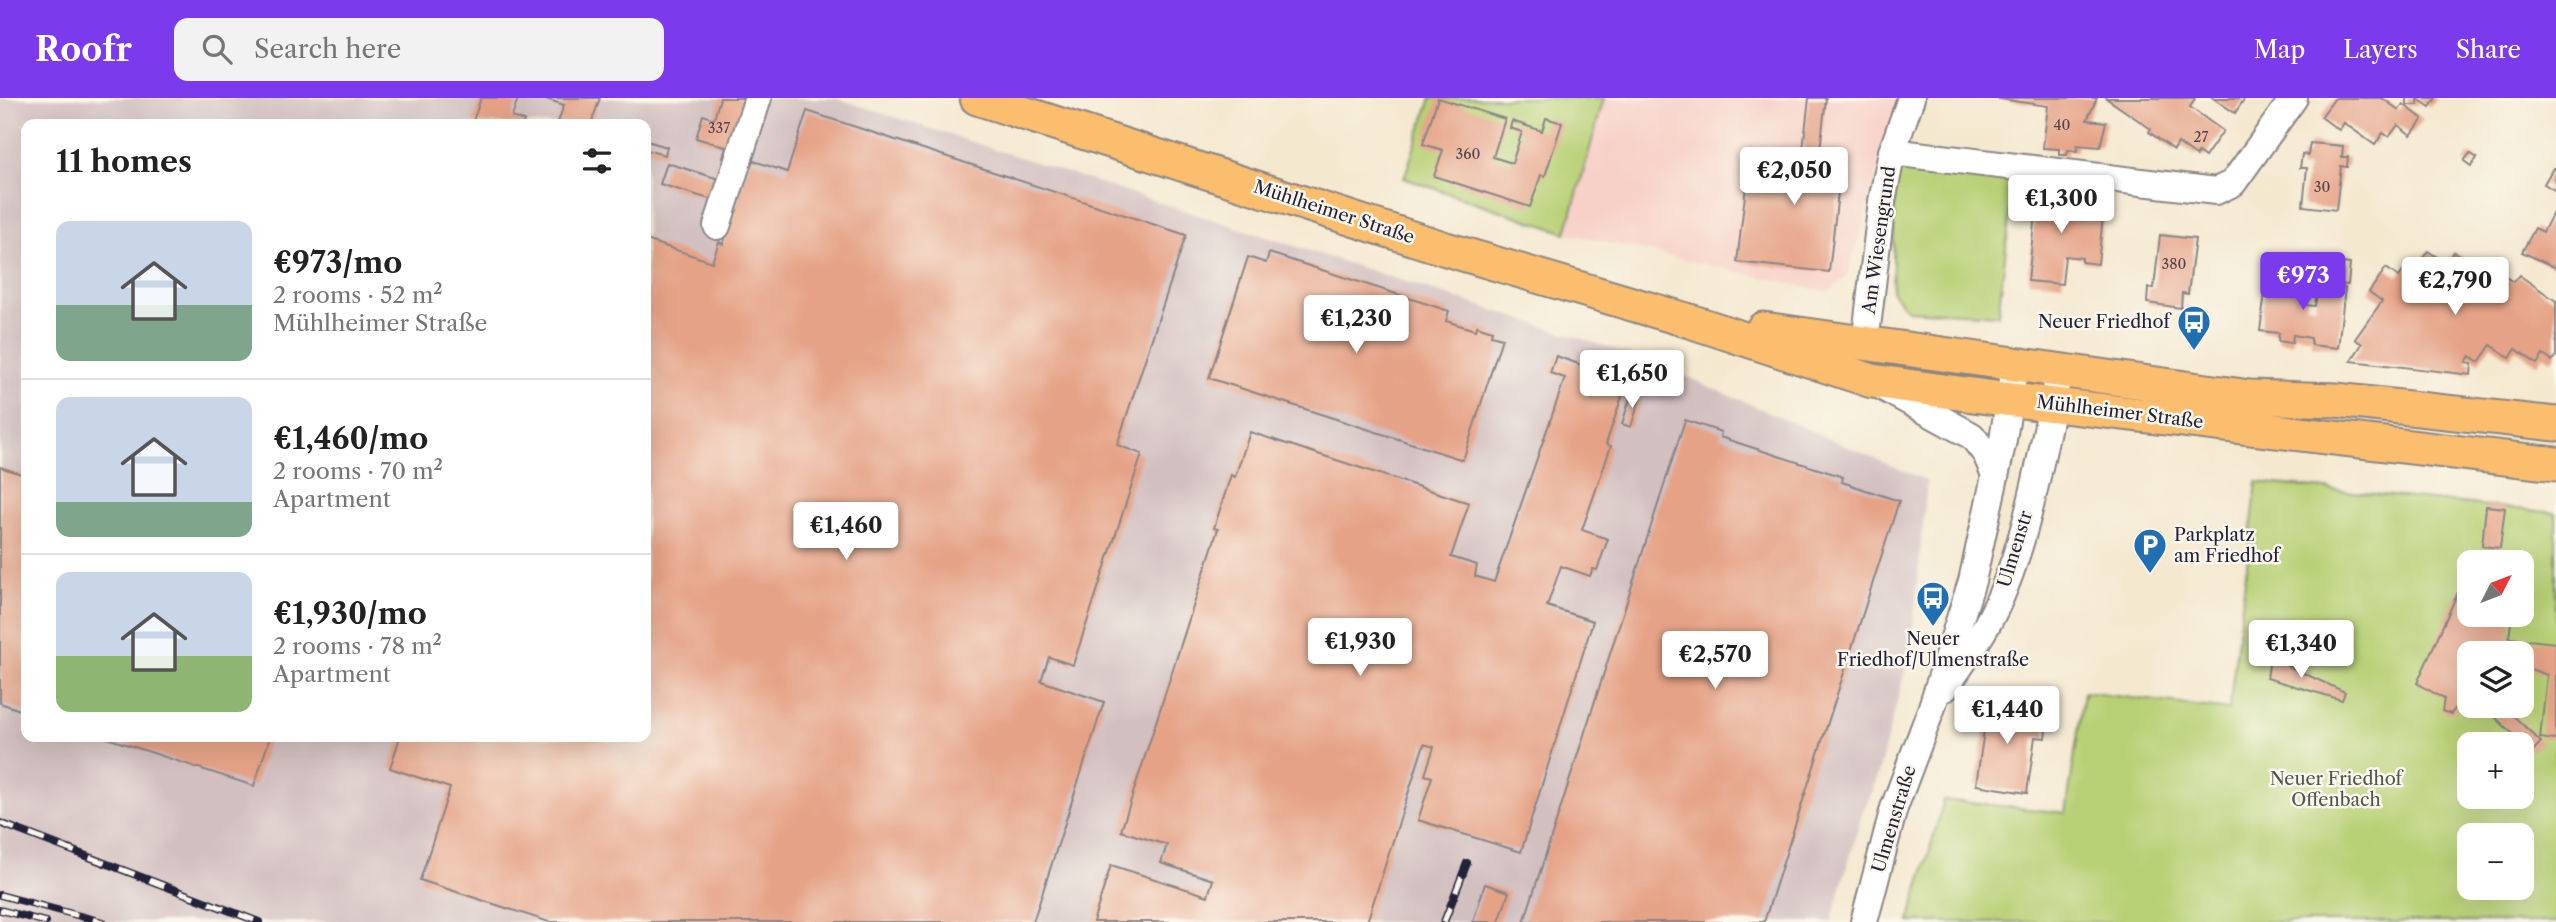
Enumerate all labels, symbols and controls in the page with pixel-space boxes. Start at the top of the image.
search box [174,18,664,81]
text: Roofr [35,29,132,70]
icon: search [198,30,236,68]
text: Search here [254,33,401,65]
text: Map [2254,35,2305,64]
text: Layers [2343,35,2418,64]
text: Share [2456,35,2521,64]
house number: 40 [2054,116,2071,134]
house number: 337 [708,119,730,137]
house number: 27 [2194,128,2209,146]
icon: filters [578,142,616,180]
text: 11 homes [56,143,192,180]
house number: 360 [1456,145,1481,163]
pin: €2,050 [1737,148,1851,207]
text: €2,050 [1756,156,1832,184]
street label: Am Wiesengrund [1858,165,1900,316]
street label: Mühlheimer Straße [1251,176,1417,248]
pin: €1,300 [2004,176,2118,235]
house number: 30 [2314,178,2330,196]
text: €1,300 [2024,184,2098,212]
text: €973/mo [273,244,402,281]
icon: home [112,249,196,333]
pin: €973 [2262,252,2344,312]
house number: 380 [2162,255,2187,273]
pin: €2,790 [2398,258,2512,317]
text: €973 [2276,261,2330,289]
text: €2,790 [2418,266,2492,294]
text: 2 rooms · 52 m² [273,281,443,309]
pin: €1,230 [1299,296,1413,355]
bus stop icon: Neuer Friedhof [2175,303,2213,352]
text: €1,230 [1320,304,1392,332]
text: Mühlheimer Straße [273,309,487,337]
place label: Neuer Friedhof [2038,311,2173,333]
pin: €1,650 [1575,350,1689,410]
text: €1,650 [1596,359,1668,387]
street label: Mühlheimer Straße [2035,391,2205,433]
text: €1,460/mo [273,420,428,457]
icon: home [112,425,196,509]
text: 2 rooms · 70 m² [273,457,443,485]
text: Apartment [273,485,391,513]
pin: €1,460 [789,503,903,562]
street label: Ulmenstr [1993,508,2037,590]
text: €1,460 [809,511,883,539]
place label: Parkplatz am Friedhof [2174,524,2282,567]
parking icon: Parkplatz am Friedhof [2131,526,2169,575]
north arrow [2457,550,2534,626]
map controls [2457,550,2534,900]
bus stop icon: Neuer Friedhof/Ulmenstraße [1914,579,1952,628]
text: €1,930/mo [273,595,427,632]
icon: home [112,600,196,684]
pin: €1,930 [1303,618,1417,678]
pin: €1,340 [2244,620,2358,680]
text: €1,930 [1324,627,1396,655]
place label: Neuer Friedhof/Ulmenstraße [1837,628,2029,671]
text: €1,340 [2265,629,2337,657]
text: 2 rooms · 78 m² [273,632,442,660]
pin: €2,570 [1658,632,1772,691]
text: €2,570 [1678,640,1752,668]
button: layers [2457,641,2534,718]
text: Apartment [273,660,391,688]
pin: €1,440 [1950,686,2064,746]
text: €1,440 [1970,695,2044,723]
button: + [2457,732,2534,809]
street label: Ulmenstraße [1867,763,1921,875]
park label: Neuer Friedhof Offenbach [2270,768,2405,811]
button: − [2457,823,2534,900]

